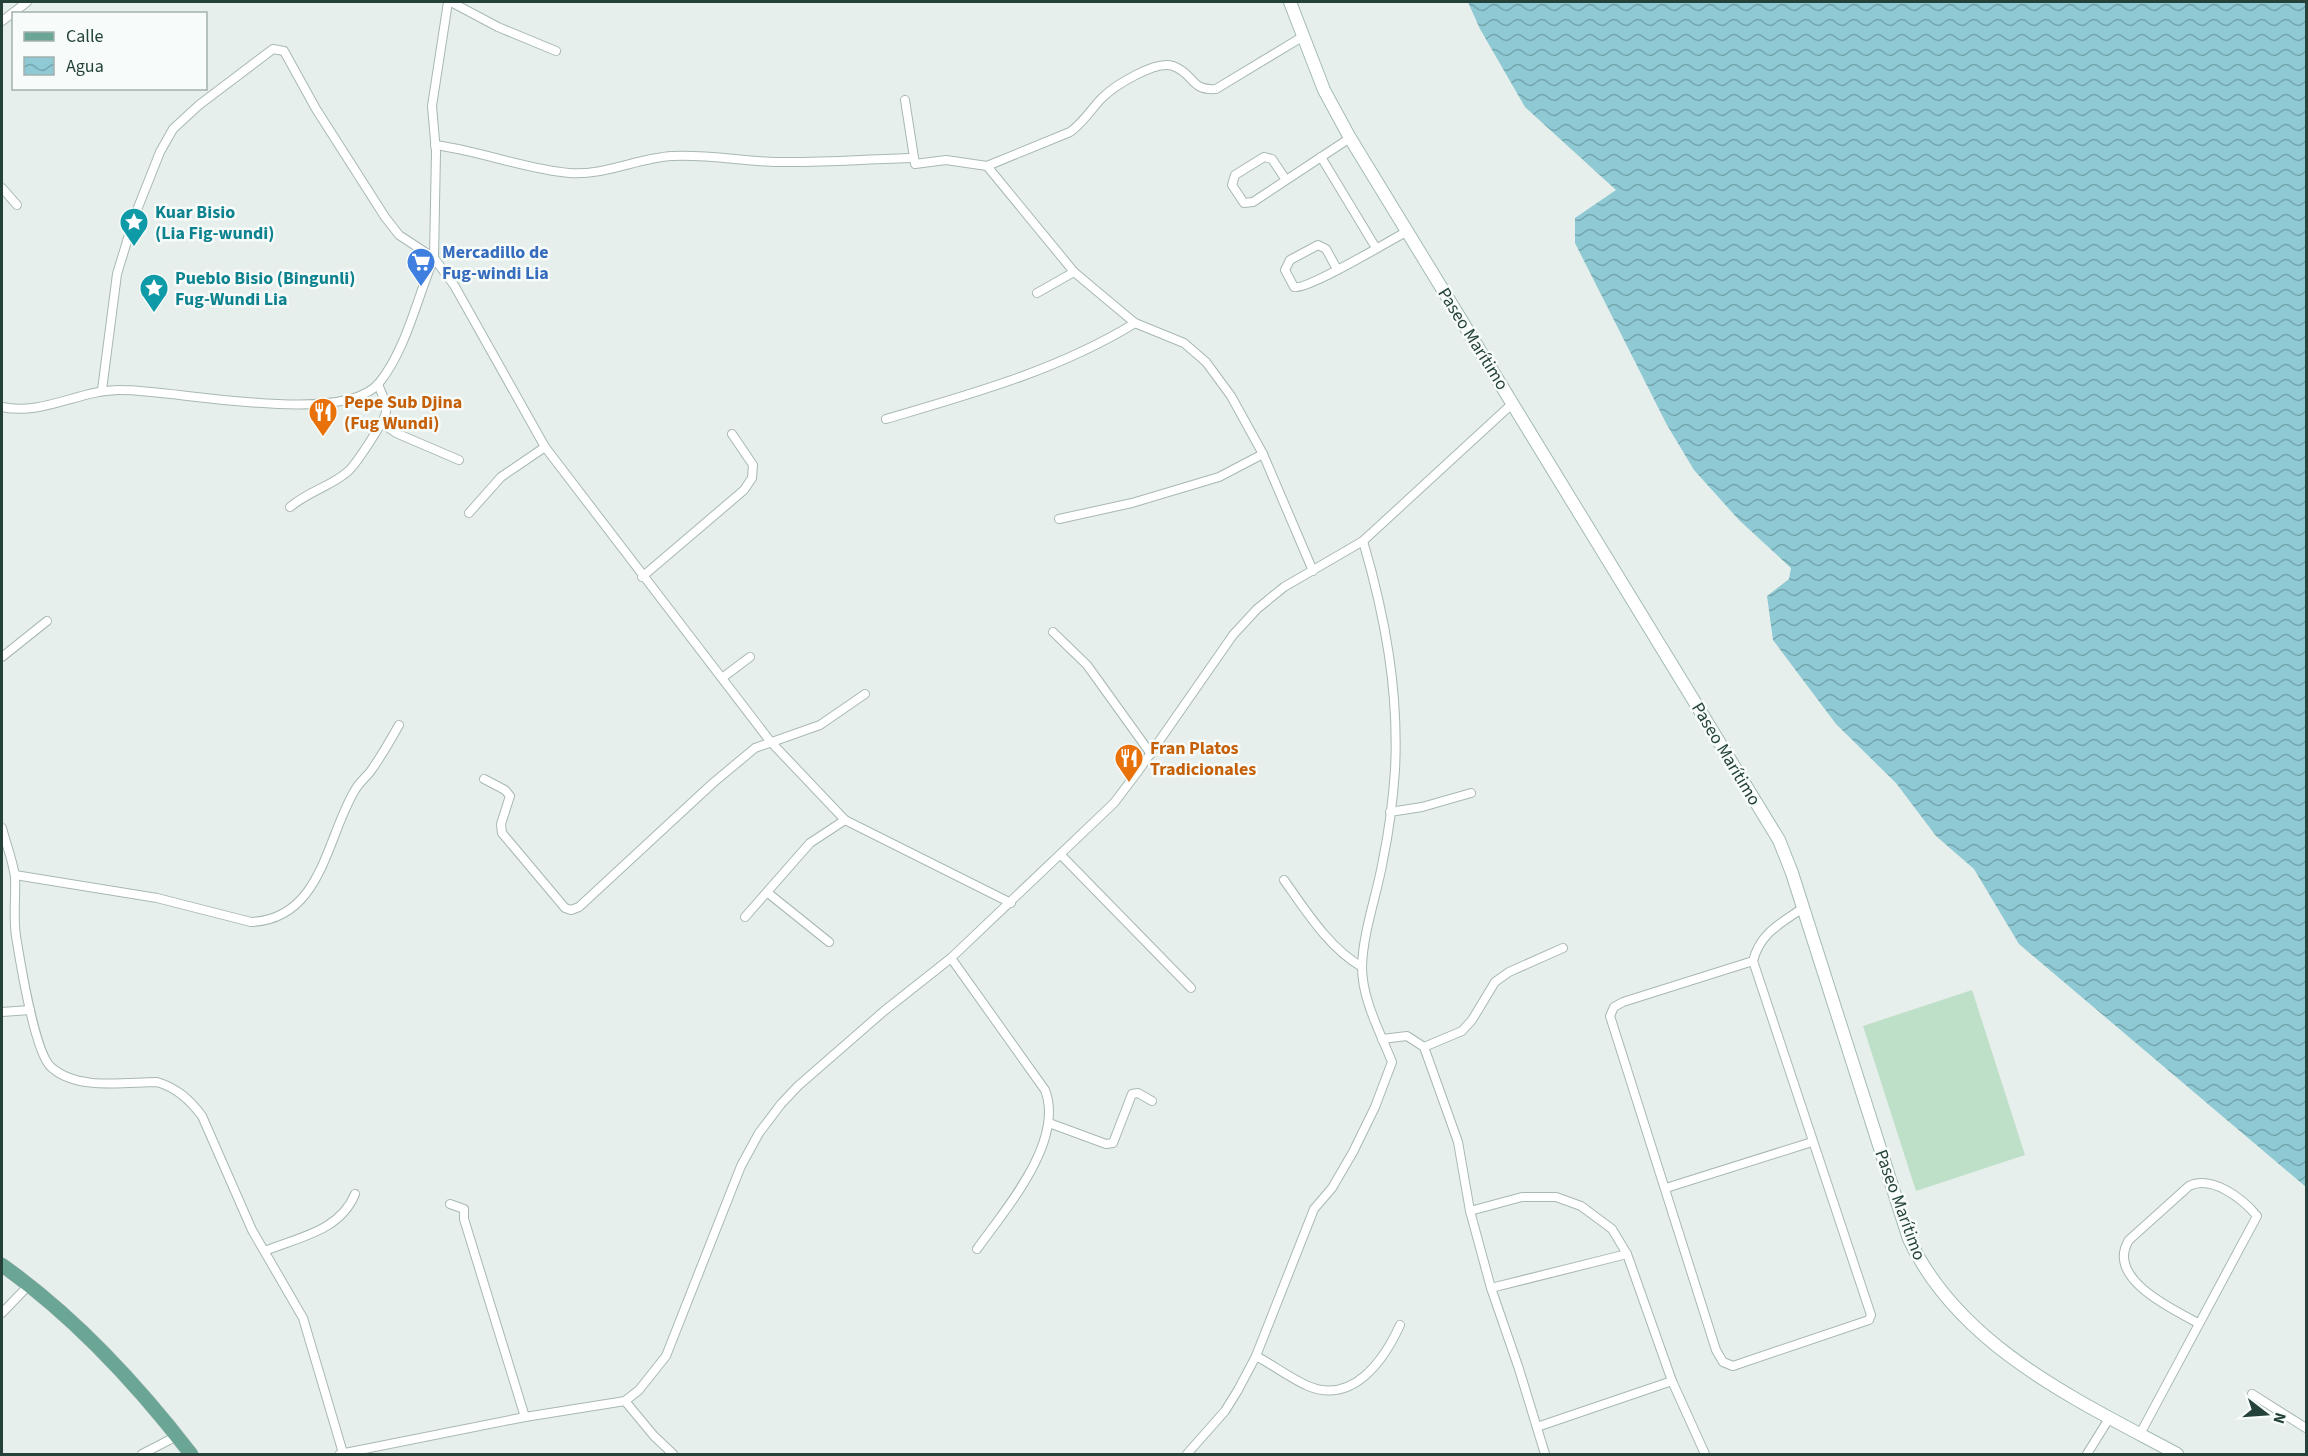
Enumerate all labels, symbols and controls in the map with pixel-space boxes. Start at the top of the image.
legend [12,12,207,90]
text: Calle [66,24,104,49]
text: Agua [66,54,104,79]
place label: Kuar Bisio (Lia Fig-wundi) [155,200,275,246]
place icon: Kuar Bisio (Lia Fig-wundi) [118,206,150,248]
place label: Mercadillo de Fug-windi Lia [442,240,549,286]
supermarket icon: Mercadillo de Fug-windi Lia [405,246,437,288]
place label: Pueblo Bisio (Bingunli) Fug-Wundi Lia [175,266,356,312]
place icon: Pueblo Bisio (Bingunli) Fug-Wundi Lia [138,272,170,314]
street label: Paseo Marítimo [1432,283,1514,395]
place label: Pepe Sub Djina (Fug Wundi) [344,390,462,436]
restaurant icon: Pepe Sub Djina (Fug Wundi) [307,396,339,438]
street label: Paseo Marítimo [1685,698,1767,810]
place label: Fran Platos Tradicionales [1150,736,1256,782]
restaurant icon: Fran Platos Tradicionales [1113,742,1145,784]
street label: Paseo Marítimo [1868,1146,1932,1264]
north arrow [2236,1384,2296,1444]
text: N [2267,1410,2291,1426]

